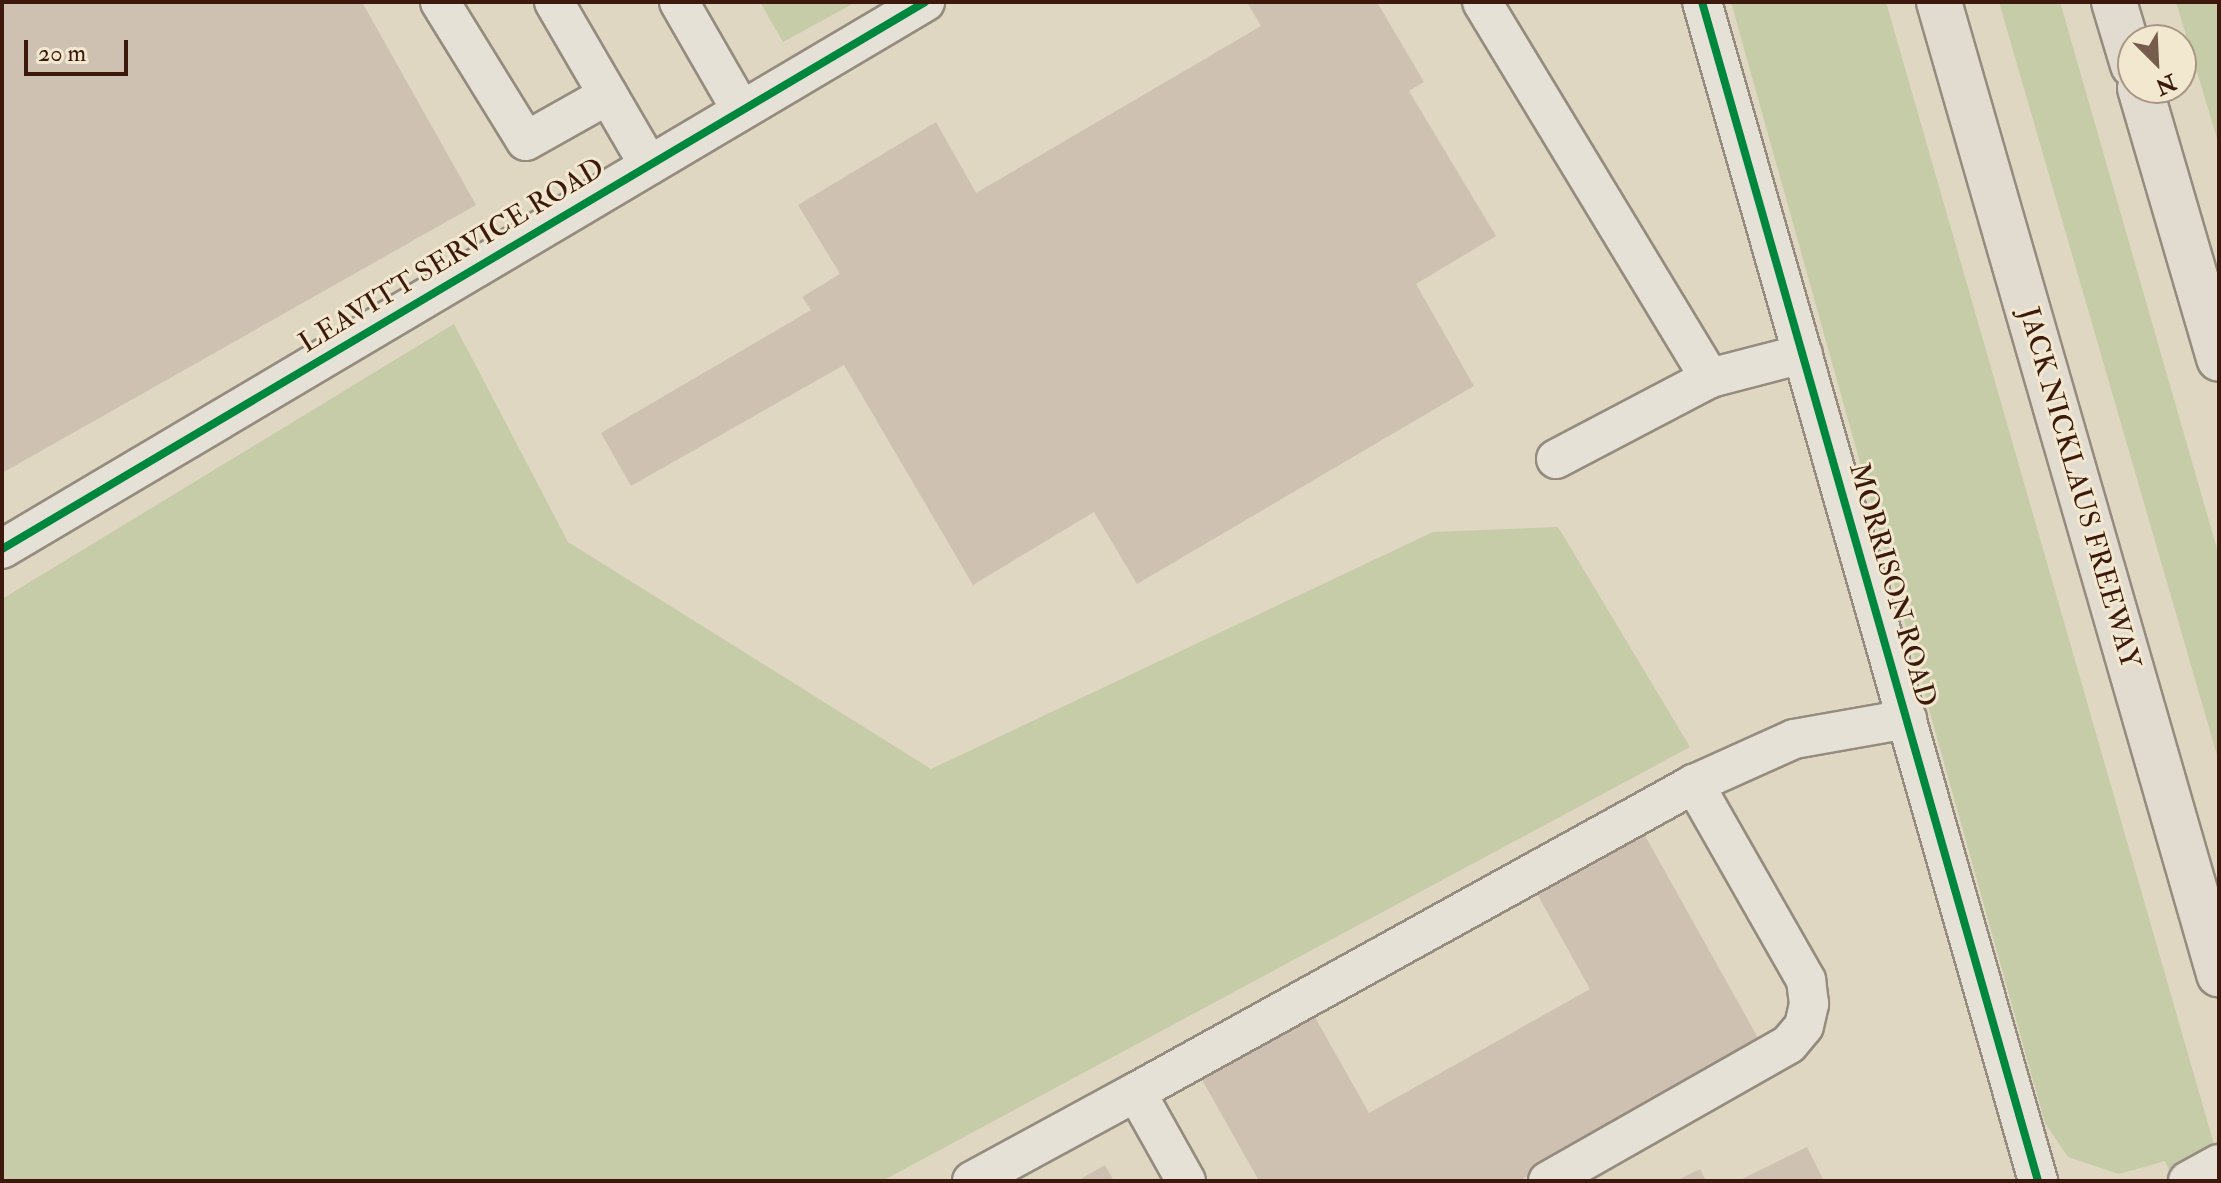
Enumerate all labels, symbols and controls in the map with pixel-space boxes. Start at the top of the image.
scale bar [28,24,132,74]
north arrow [2117,24,2197,104]
text: 20 m [38,38,86,69]
text: N [2151,67,2181,101]
street label: LEAVITT SERVICE ROAD [293,151,611,361]
street label: JACK NICKLAUS FREEWAY [2011,303,2147,673]
street label: MORRISON ROAD [1841,459,1943,711]

